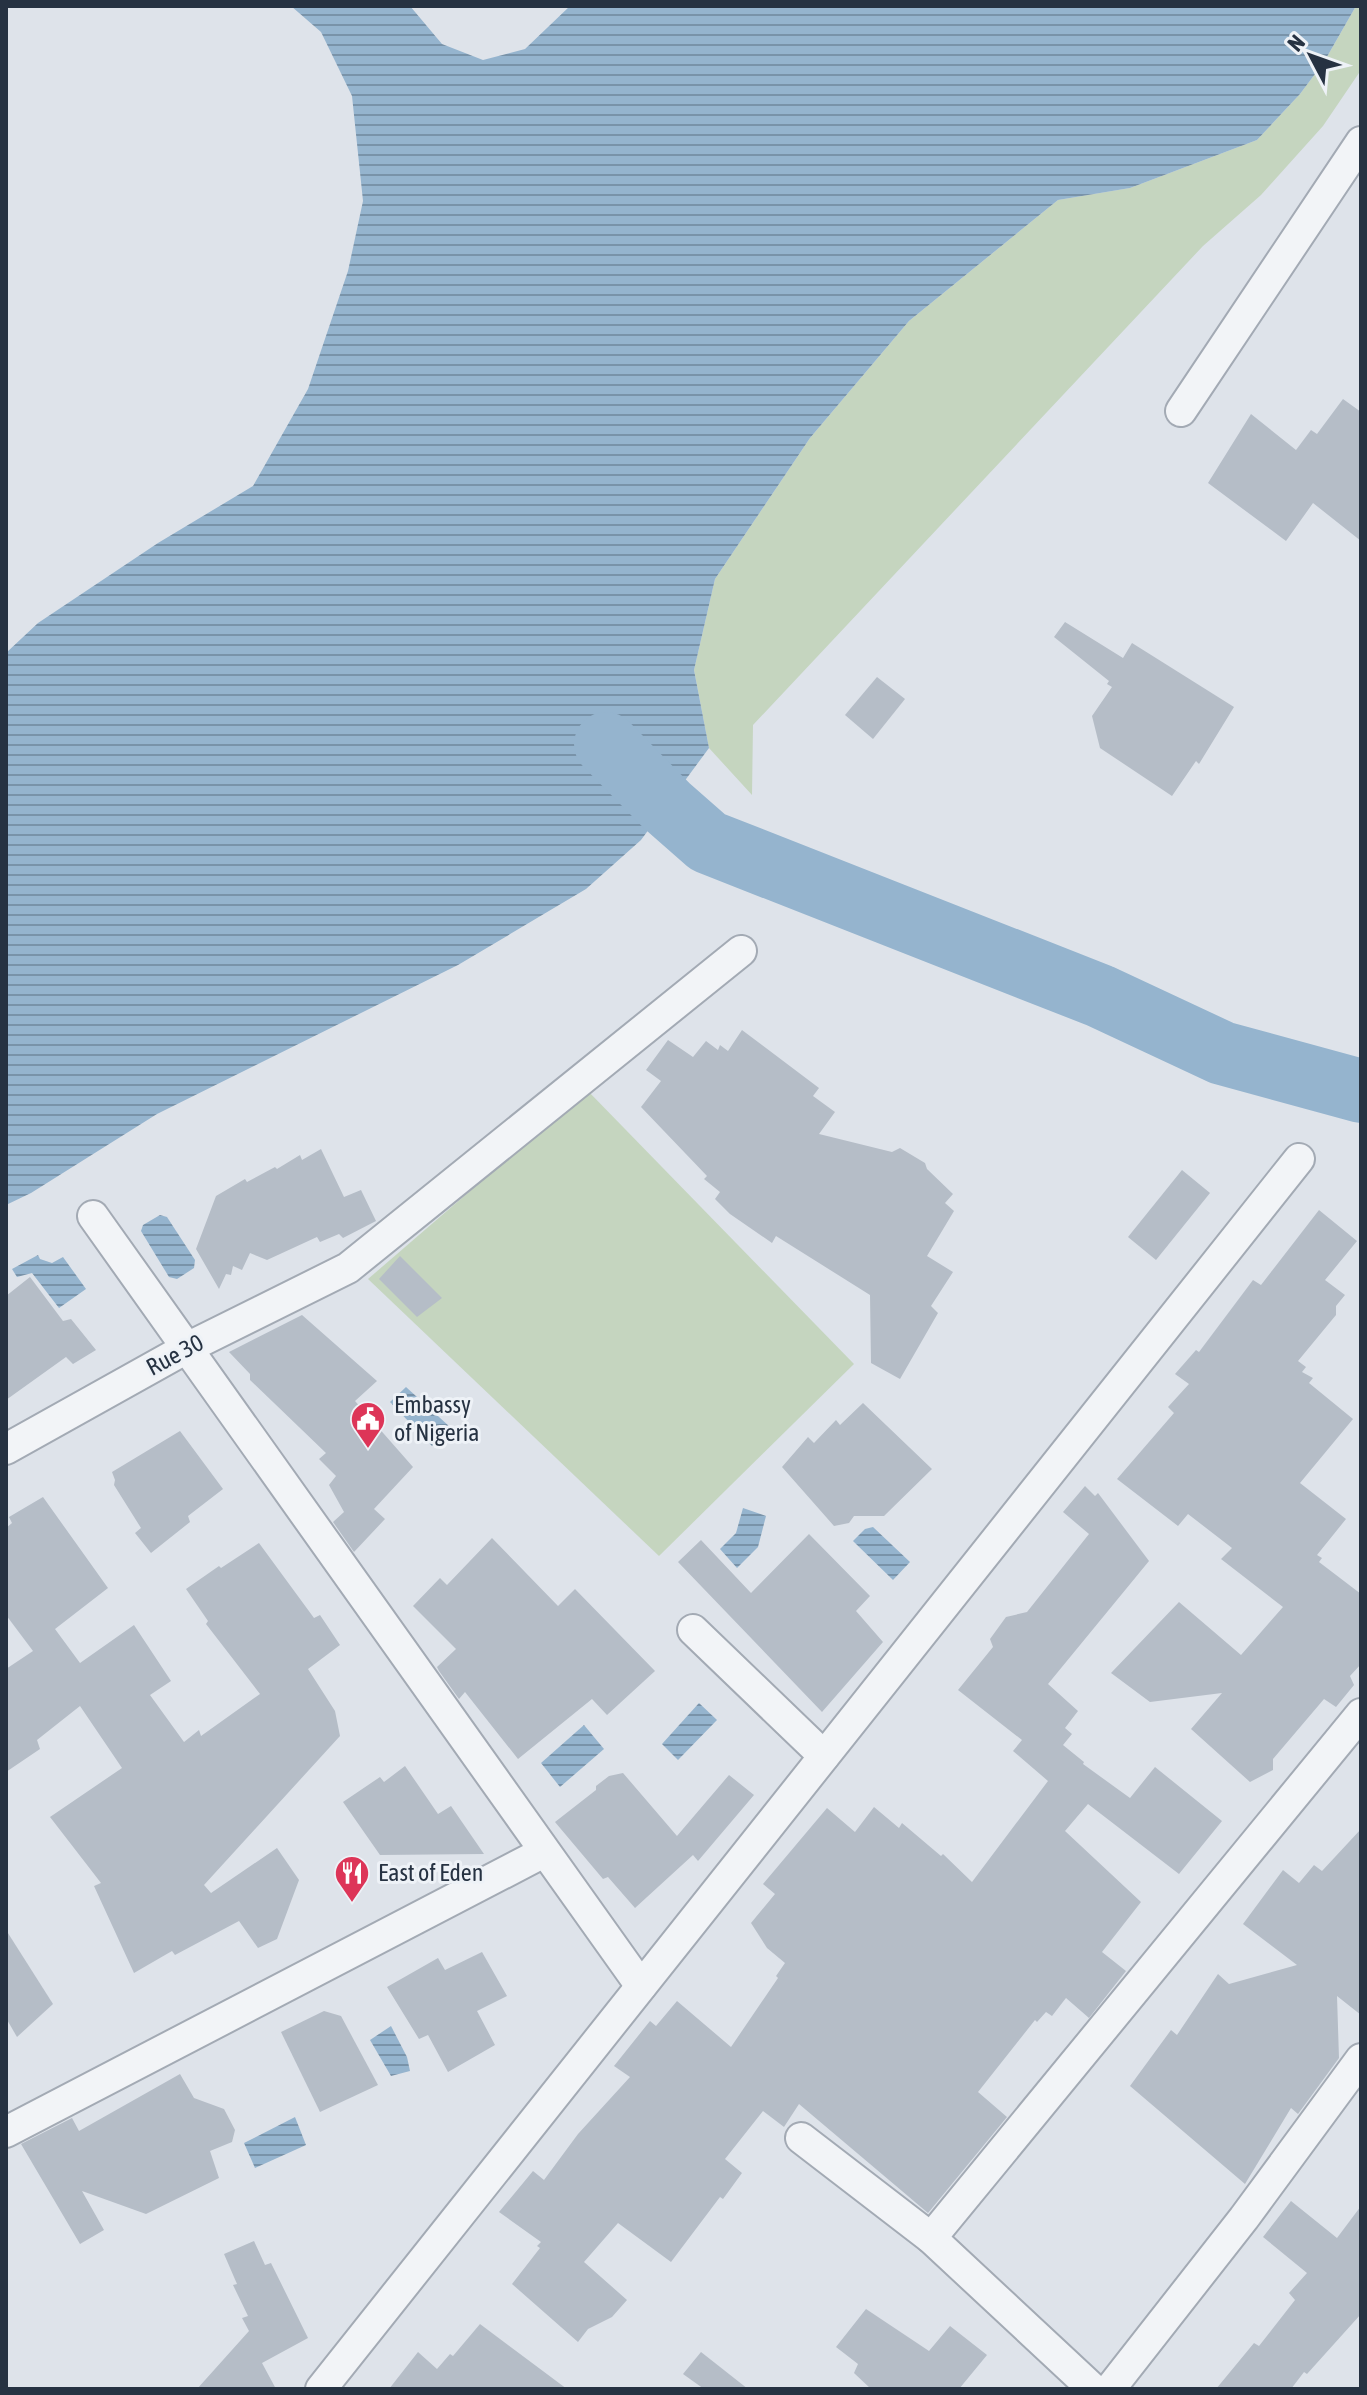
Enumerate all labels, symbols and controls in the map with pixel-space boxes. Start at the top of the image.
north arrow [1271,16,1351,96]
text: N [1282,29,1310,56]
street label: Rue 30 [142,1328,208,1381]
place label: Embassy of Nigeria [394,1391,479,1446]
public building icon: Embassy of Nigeria [349,1400,387,1450]
restaurant icon: East of Eden [333,1854,371,1904]
place label: East of Eden [378,1859,483,1886]

